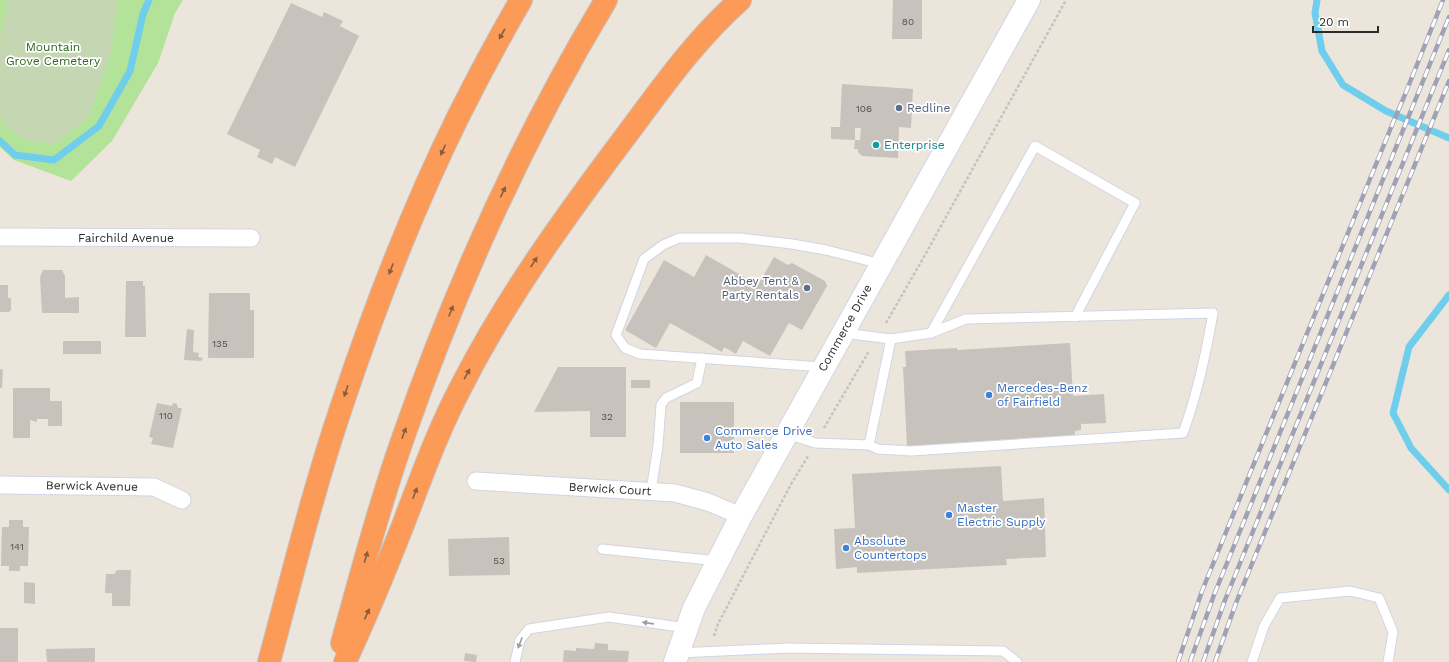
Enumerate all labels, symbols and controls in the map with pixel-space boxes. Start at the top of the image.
scale bar [1313,8,1378,34]
text: 20 m [1319,15,1349,29]
house number: 80 [902,16,914,27]
one-way arrow [498,28,505,40]
park label: Mountain Grove Cemetery [6,40,101,68]
place label: Redline [907,101,951,115]
house number: 106 [856,103,872,114]
marker: Redline [894,103,904,113]
place label: Enterprise [884,138,945,152]
marker: Enterprise [871,140,881,150]
one-way arrow [440,144,446,156]
one-way arrow [500,187,506,198]
street label: Fairchild Avenue [78,231,174,245]
one-way arrow [530,257,538,268]
one-way arrow [388,264,394,276]
place label: Abbey Tent & Party Rentals [721,274,800,302]
street label: Commerce Drive [815,282,875,374]
marker: Abbey Tent & Party Rentals [802,283,812,293]
one-way arrow [448,305,454,317]
house number: 135 [212,338,228,349]
one-way arrow [464,368,471,380]
place label: Mercedes-Benz of Fairfield [997,381,1088,409]
one-way arrow [343,386,349,398]
marker: Mercedes-Benz of Fairfield [984,390,994,400]
house number: 110 [159,410,173,421]
house number: 32 [601,411,613,422]
place label: Commerce Drive Auto Sales [715,424,813,452]
one-way arrow [402,426,408,438]
marker: Commerce Drive Auto Sales [702,433,712,443]
street label: Berwick Avenue [46,478,138,494]
street label: Berwick Court [568,480,652,498]
one-way arrow [412,486,418,498]
place label: Master Electric Supply [957,501,1046,529]
marker: Master Electric Supply [944,510,954,520]
place label: Absolute Countertops [854,534,927,562]
house number: 141 [10,541,24,552]
marker: Absolute Countertops [841,543,851,553]
one-way arrow [363,551,369,563]
house number: 53 [493,555,505,566]
one-way arrow [364,608,370,619]
one-way arrow [642,620,655,626]
one-way arrow [517,637,524,649]

